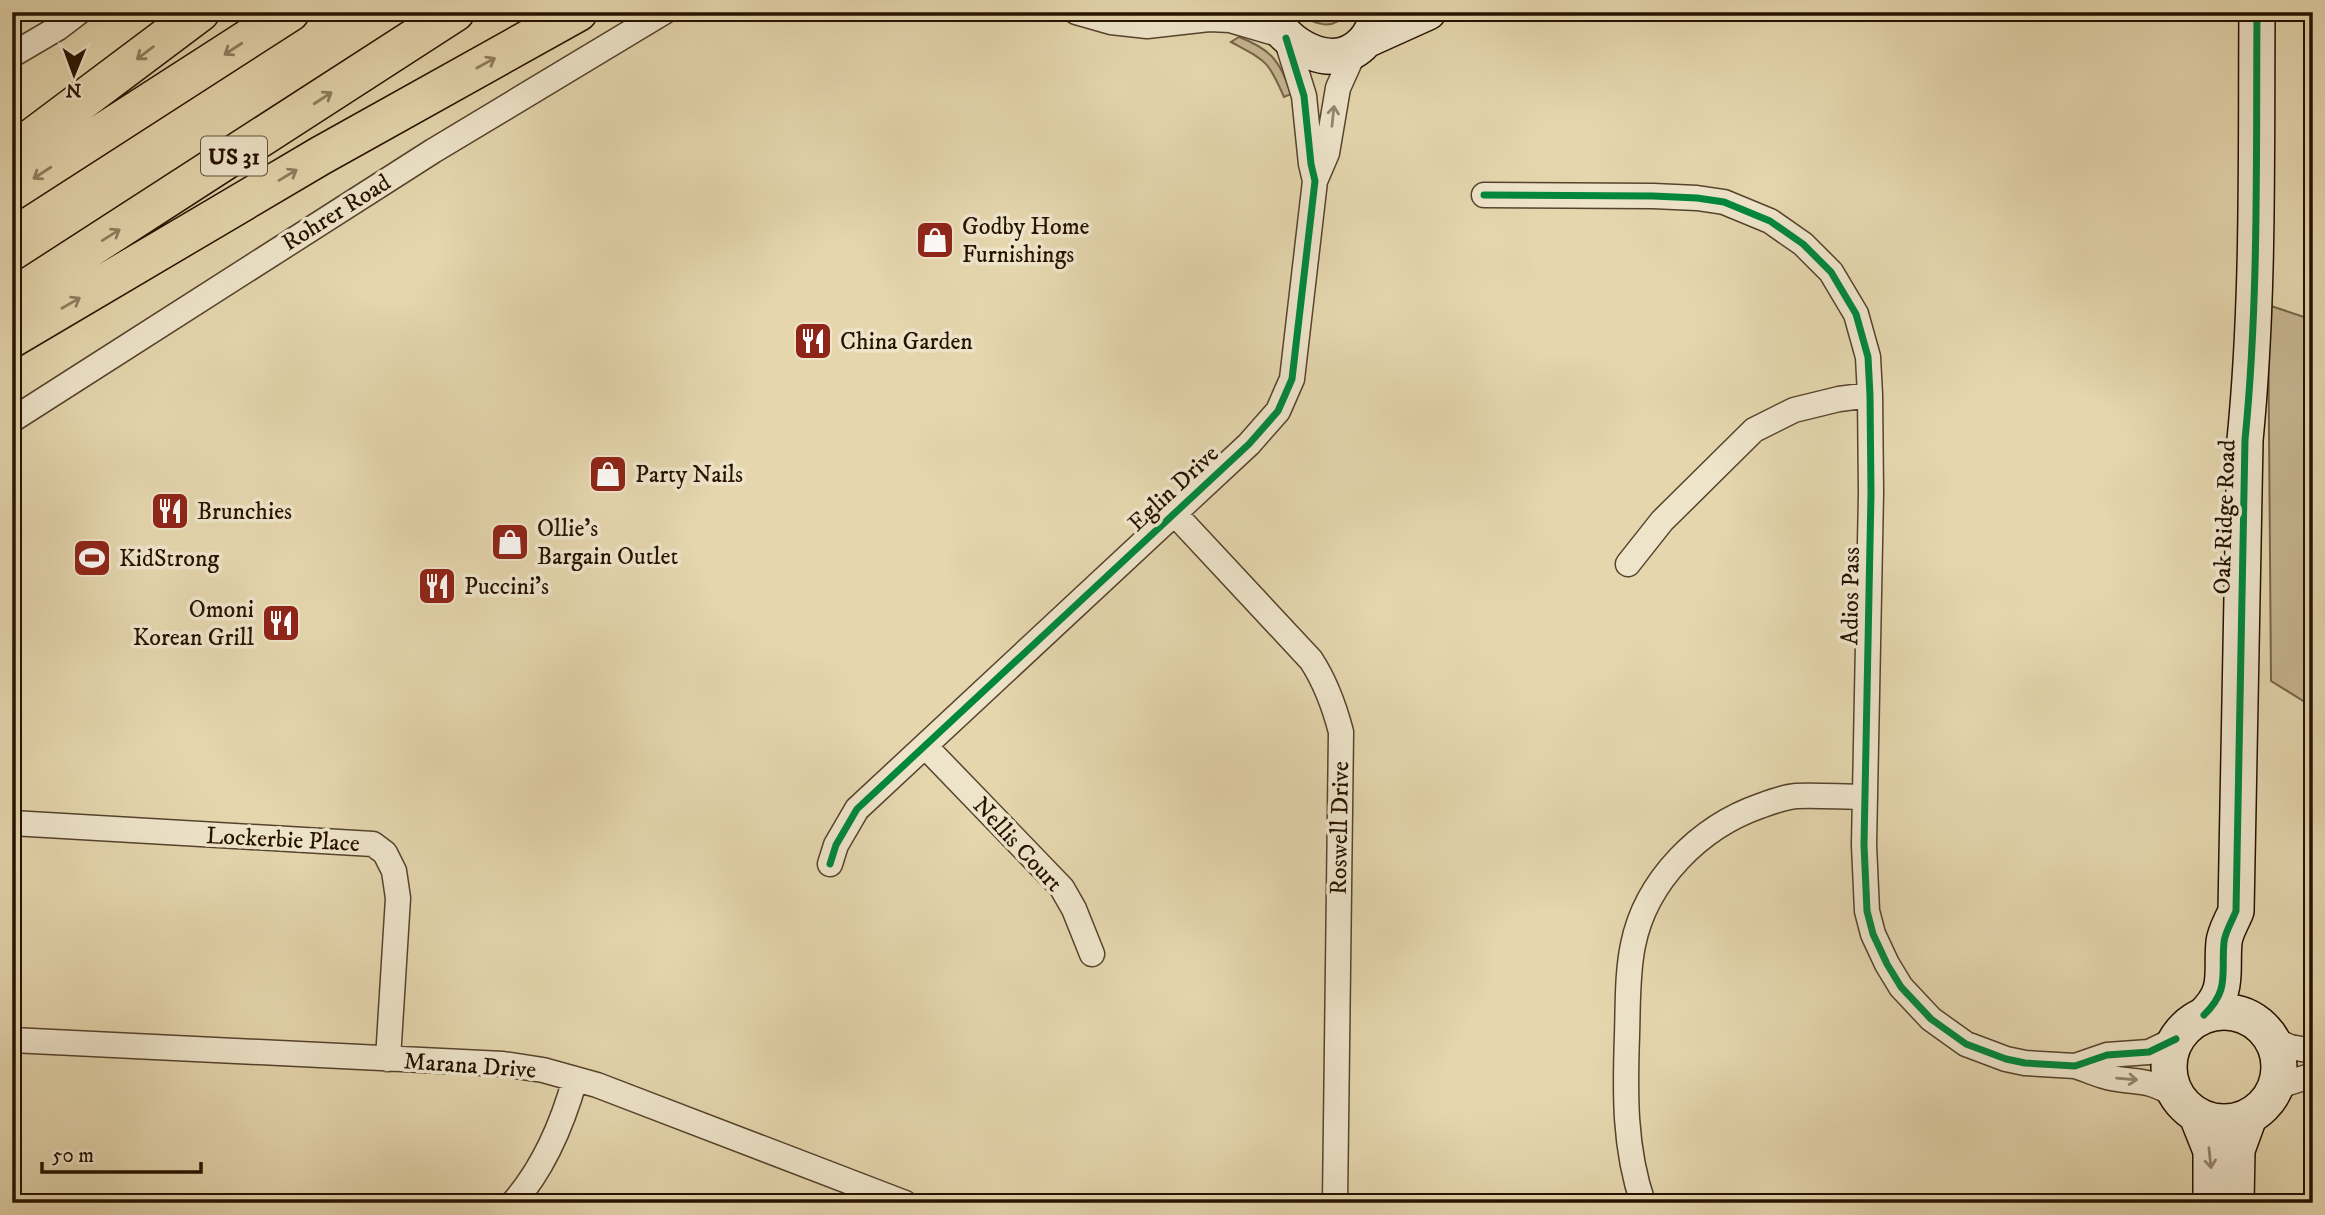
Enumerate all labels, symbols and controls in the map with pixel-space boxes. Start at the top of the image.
north arrow [38,38,108,108]
one-way arrow [223,43,243,57]
one-way arrow [136,46,155,61]
one-way arrow [475,56,496,69]
text: N [65,78,82,101]
one-way arrow [312,91,332,105]
one-way arrow [1327,105,1340,128]
road number: US 31 [201,136,267,176]
one-way arrow [32,166,52,180]
street label: Rohrer Road [277,168,397,258]
one-way arrow [277,168,298,181]
place label: Godby Home Furnishings [962,212,1090,270]
shop icon: Godby Home Furnishings [914,219,956,261]
one-way arrow [101,227,120,242]
one-way arrow [61,296,81,310]
restaurant icon: China Garden [792,320,834,362]
place label: China Garden [840,327,973,357]
street label: Eglin Drive [1122,439,1225,538]
street label: Oak Ridge Road [2207,439,2243,595]
shop icon: Party Nails [587,453,629,495]
place label: Party Nails [635,460,743,490]
restaurant icon: Brunchies [149,490,191,532]
place label: Brunchies [197,497,292,527]
place label: Ollie's Bargain Outlet [537,514,678,572]
shop icon: Ollie's Bargain Outlet [489,521,531,563]
sports icon: KidStrong [71,537,113,579]
place label: KidStrong [119,544,219,574]
street label: Adios Pass [1835,547,1867,645]
restaurant icon: Puccini's [416,565,458,607]
place label: Puccini's [464,572,549,602]
place label: Omoni Korean Grill [133,595,255,653]
restaurant icon: Omoni Korean Grill [260,602,302,644]
street label: Roswell Drive [1324,761,1356,895]
street label: Nellis Court [966,791,1069,899]
street label: Lockerbie Place [205,821,361,859]
street label: Marana Drive [403,1046,537,1086]
one-way arrow [2115,1072,2138,1085]
scale bar [42,1131,201,1175]
text: 50 m [52,1143,94,1169]
one-way arrow [2204,1146,2217,1169]

